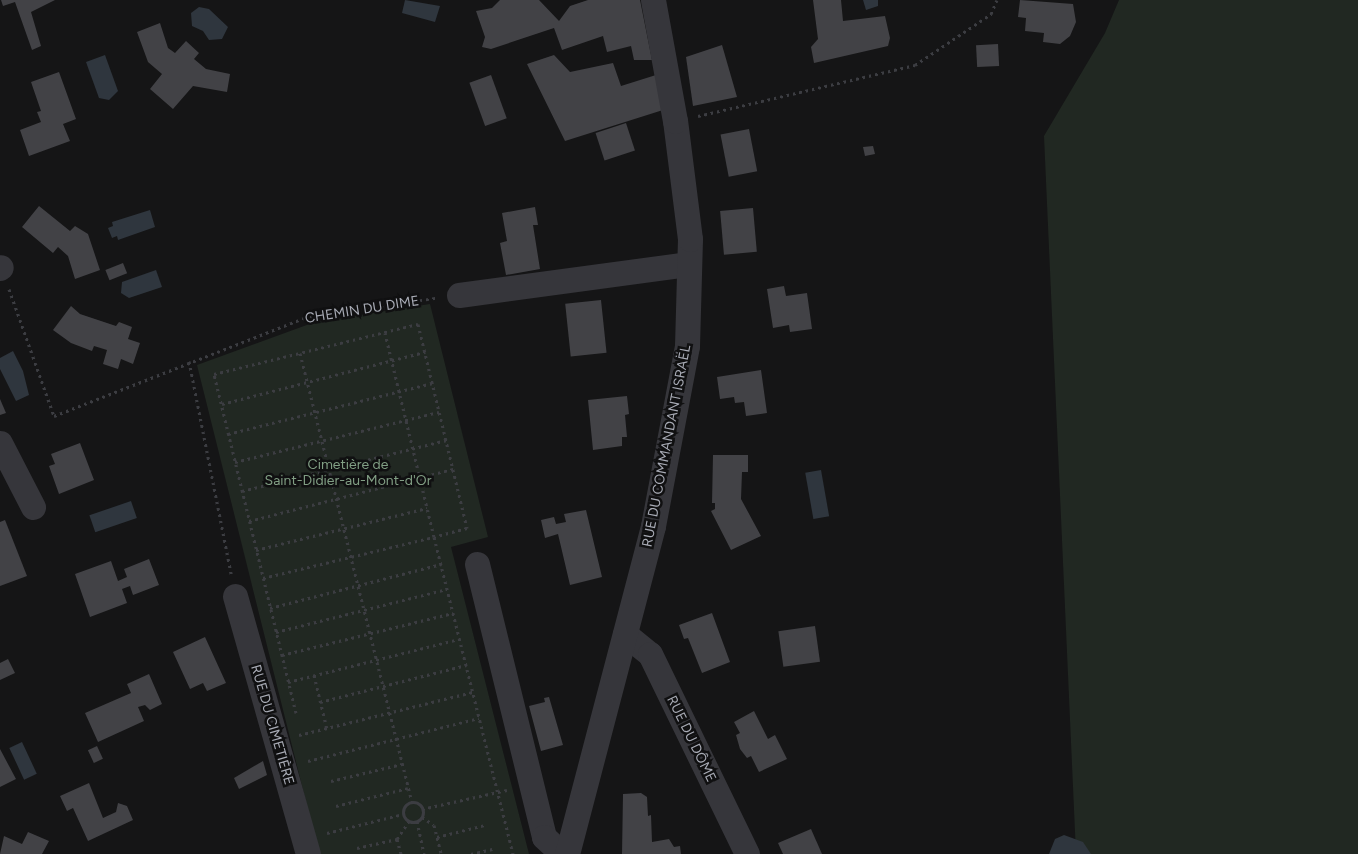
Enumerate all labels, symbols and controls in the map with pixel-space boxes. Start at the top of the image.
street label: CHEMIN DU DIME [304,293,420,327]
street label: RUE DU COMMANDANT ISRAËL [639,343,695,549]
park label: Cimetière de Saint-Didier-au-Mont-d'Or [265,457,431,490]
street label: RUE DU CIMETIÈRE [247,663,297,787]
street label: RUE DU DÔME [663,693,719,785]

